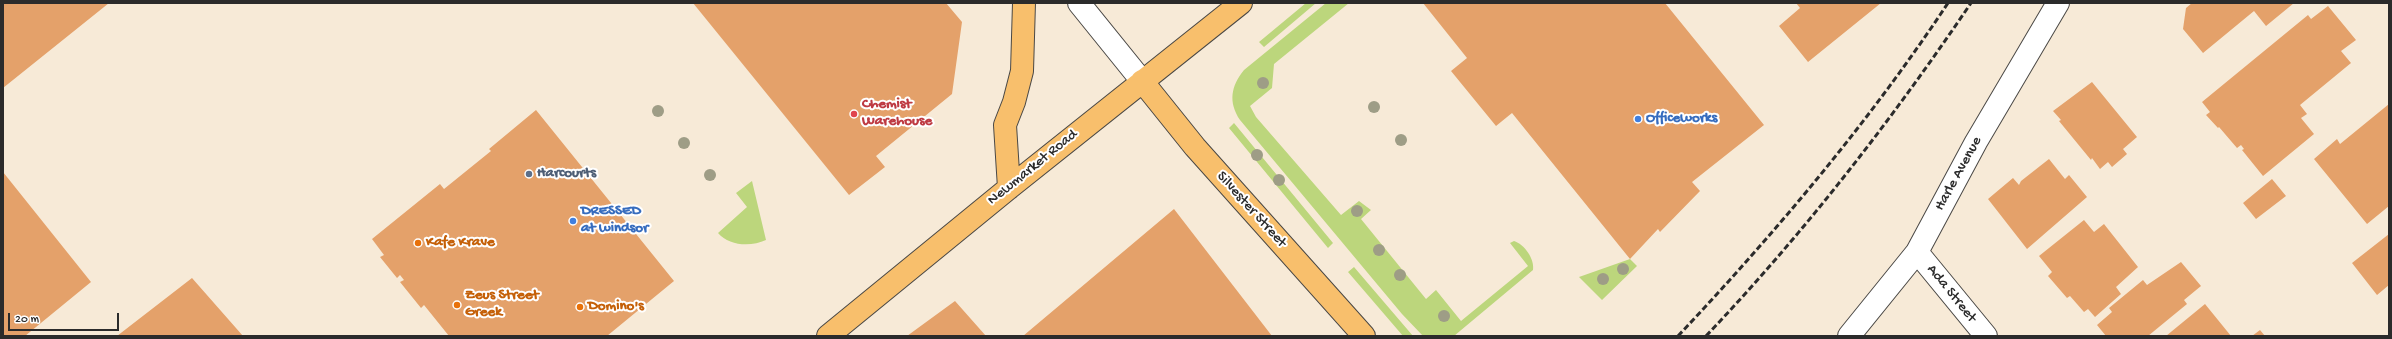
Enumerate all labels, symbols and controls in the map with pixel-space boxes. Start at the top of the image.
place label: Chemist Warehouse [862,96,932,131]
marker: Chemist Warehouse [849,109,859,119]
place label: Officeworks [1646,110,1717,128]
marker: Officeworks [1633,114,1643,124]
street label: Newmarket Road [984,126,1082,210]
street label: Harle Avenue [1931,134,1987,214]
place label: Harcourts [537,165,596,183]
street label: Silvester Street [1212,168,1290,252]
marker: Harcourts [524,169,534,179]
place label: DRESSED at windsor [581,203,648,238]
marker: DRESSED at windsor [568,216,578,226]
place label: Kafe Krave [426,234,495,252]
marker: Kafe Krave [413,238,423,248]
street label: Ada Street [1922,261,1980,327]
place label: Zeus Street Greek [465,287,539,322]
place label: Domino's [588,298,644,316]
marker: Zeus Street Greek [452,300,462,310]
marker: Domino's [575,302,585,312]
scale bar [10,305,121,331]
text: 20 m [15,313,39,327]

